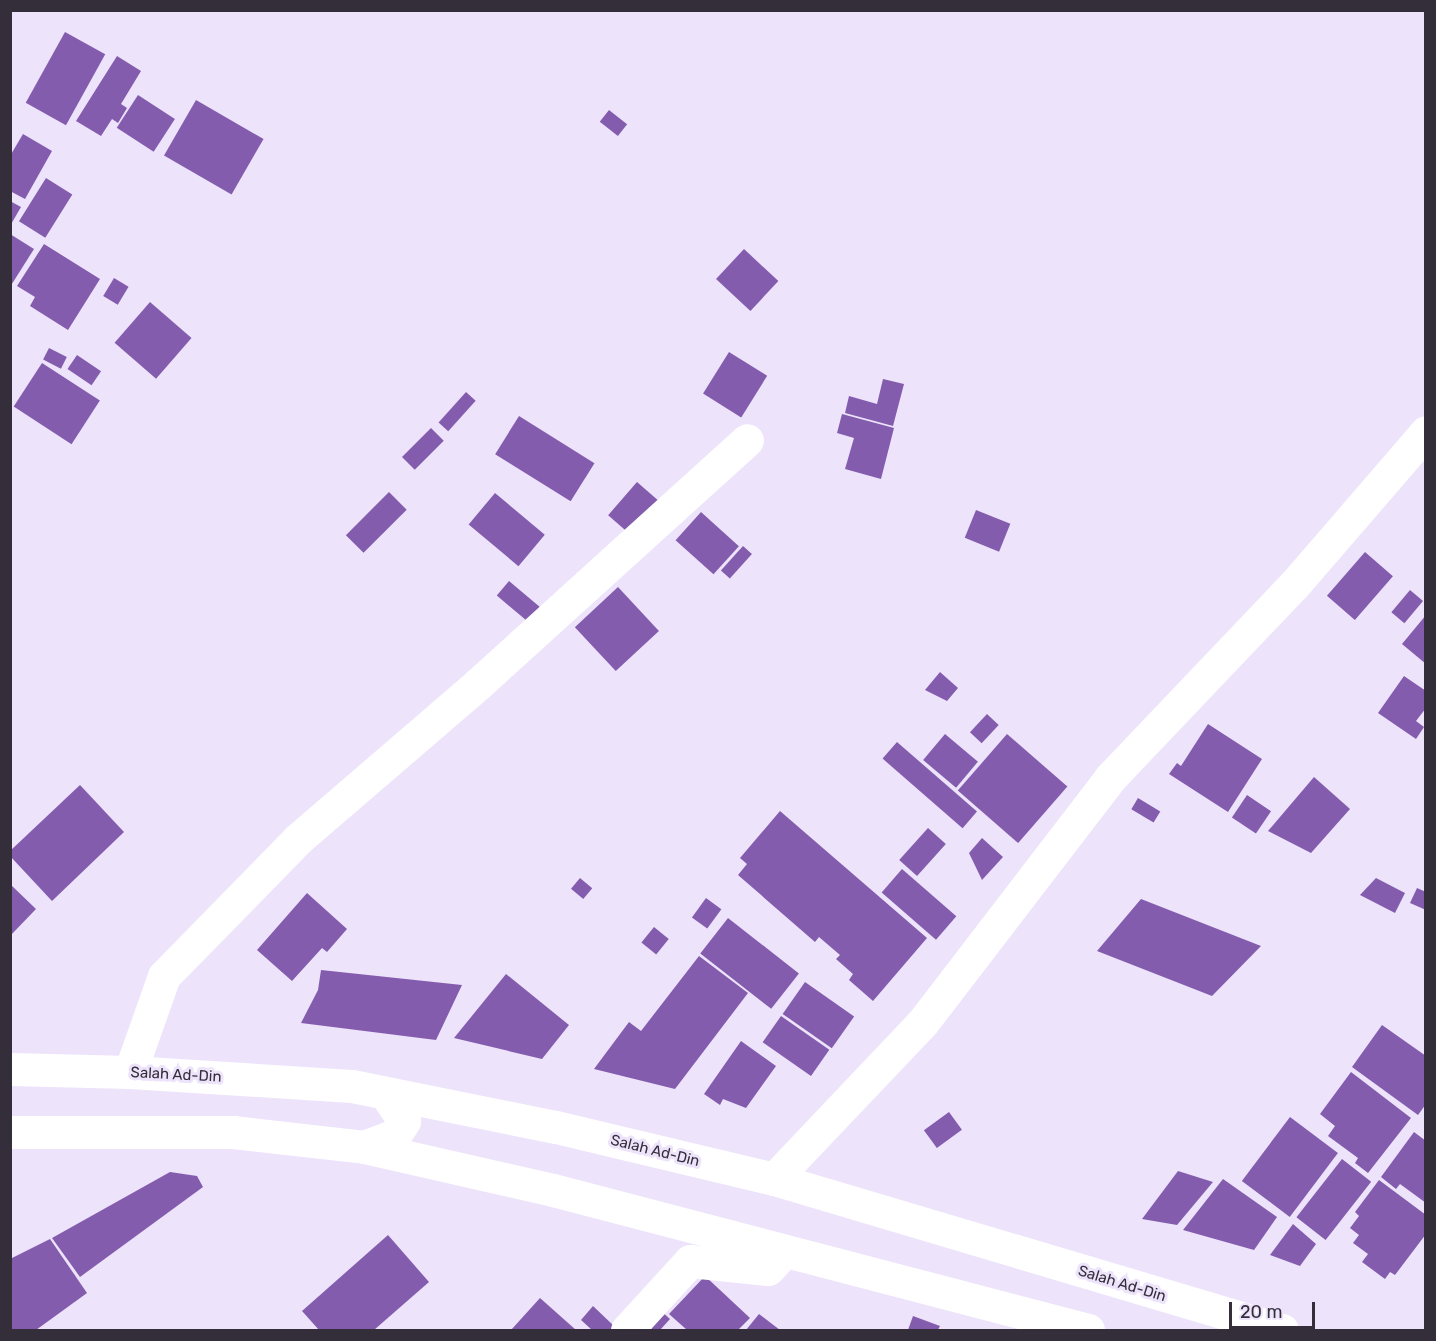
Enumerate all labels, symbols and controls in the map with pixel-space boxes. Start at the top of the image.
street label: Salah Ad-Din [130,1064,222,1086]
street label: Salah Ad-Din [608,1131,702,1171]
street label: Salah Ad-Din [1076,1262,1168,1306]
scale bar [1232,1290,1318,1328]
text: 20 m [1240,1301,1282,1323]

